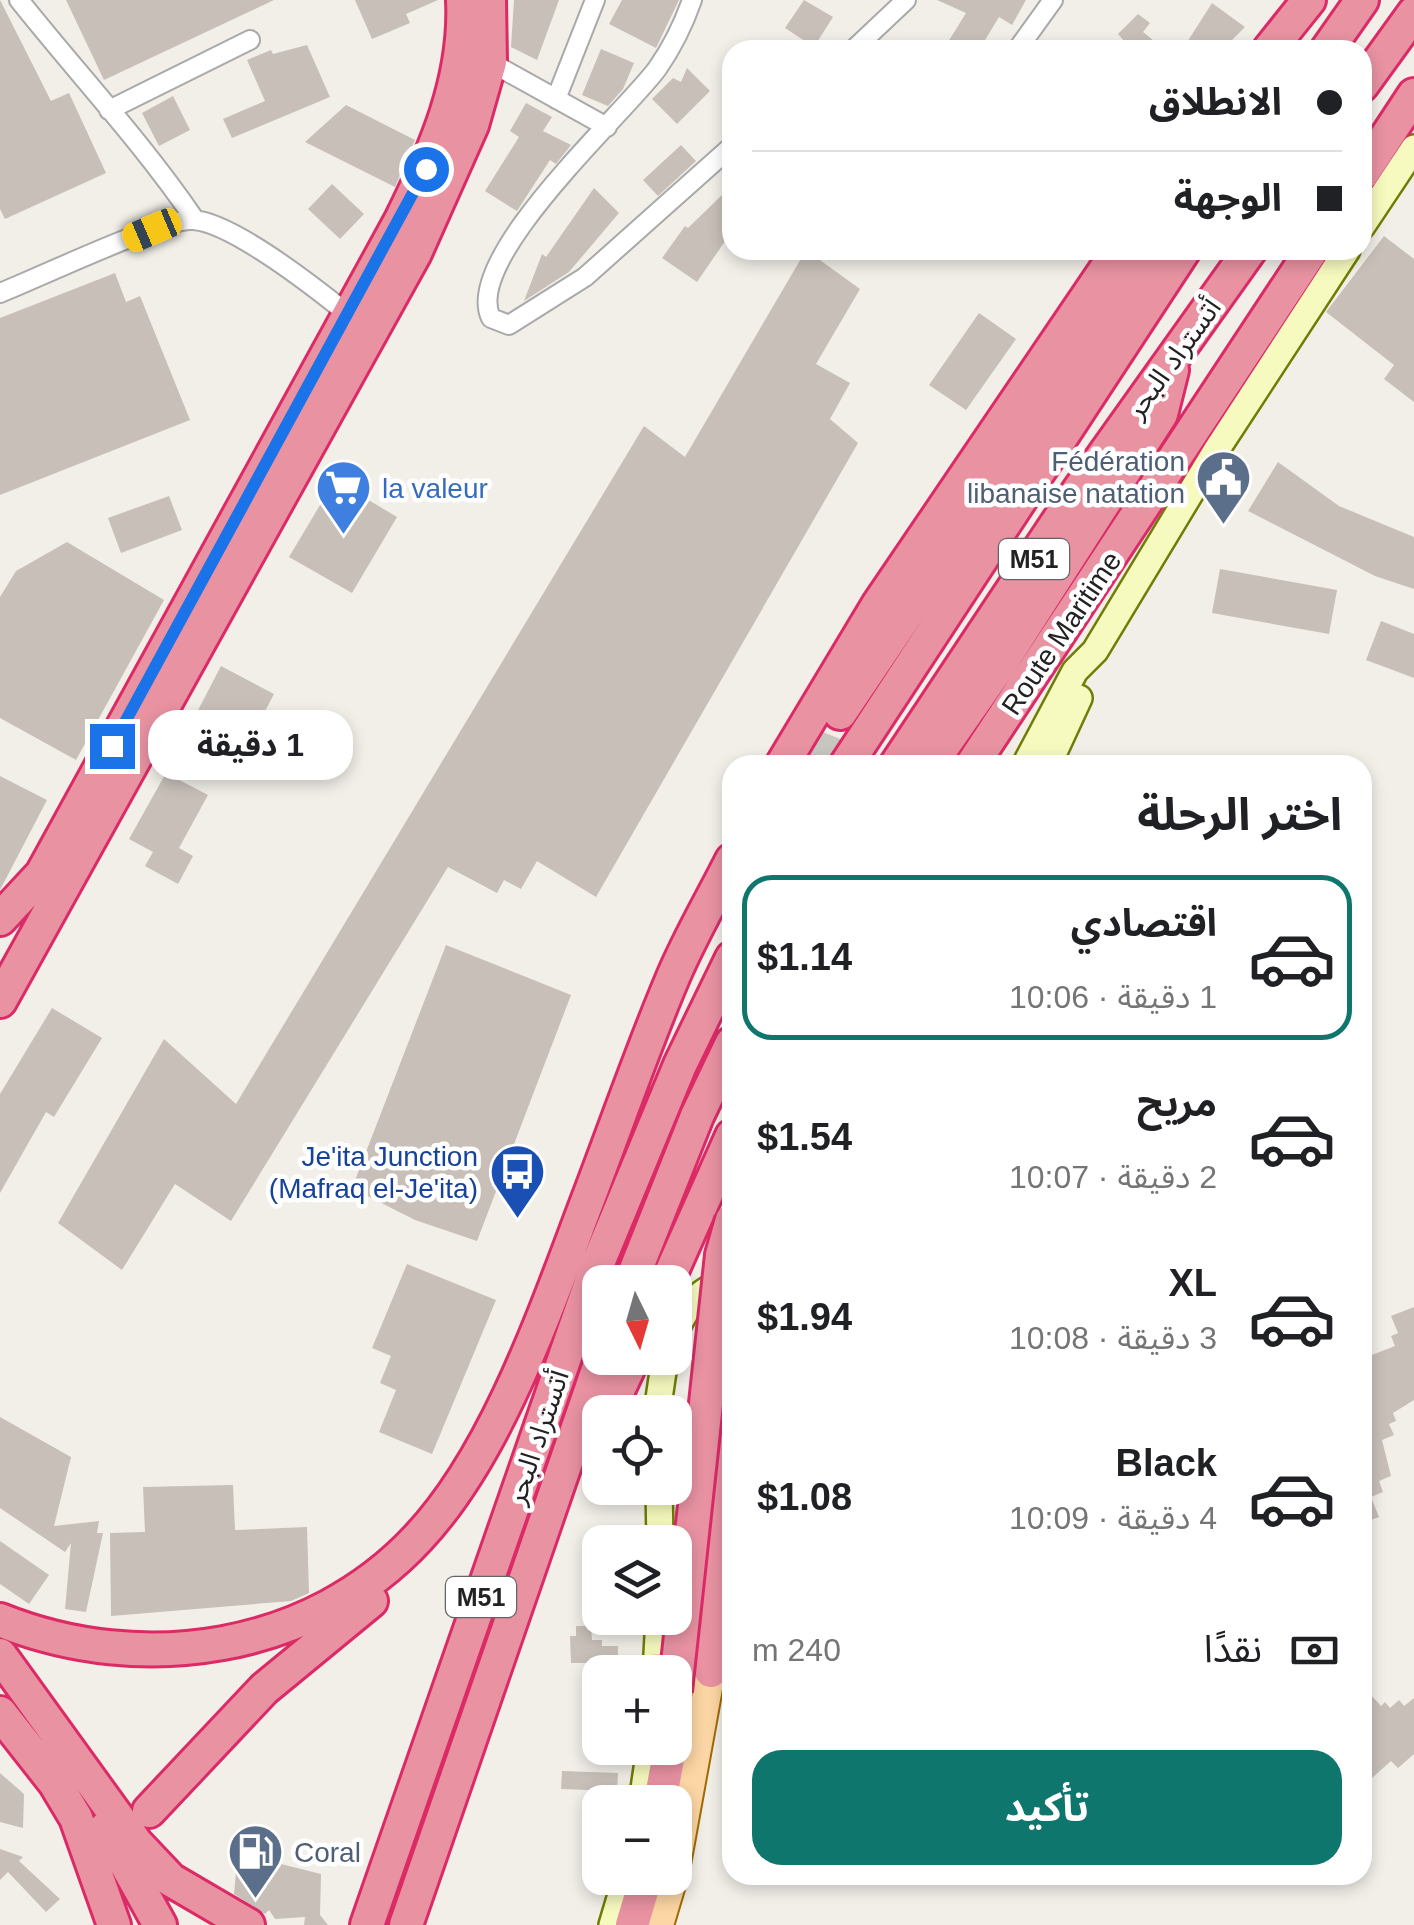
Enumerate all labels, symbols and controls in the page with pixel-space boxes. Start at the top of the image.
text: الانطلاق [1149,81,1282,123]
route start [404,147,449,192]
text: الوجهة [1174,177,1282,219]
car [119,204,185,256]
street label: أتستراد البحر [1117,291,1228,425]
place label: Fédération libanaise natation [967,446,1185,509]
public building icon: Fédération libanaise natation [1194,447,1254,526]
supermarket icon: la valeur [313,458,373,537]
place label: la valeur [382,473,488,504]
road number: M51 [999,539,1069,579]
street label: Route Maritime [995,546,1127,721]
callout: 1 دقيقة [147,711,352,781]
route end [90,724,135,769]
text: 1 دقيقة [197,727,304,763]
text: اختر الرحلة [1137,789,1342,840]
text: اقتصادي [1071,902,1217,944]
icon: car [1247,913,1337,1003]
text: $1.14 [757,936,852,978]
text: 1 دقيقة · 10:06 [1009,979,1217,1015]
text: مريح [1137,1082,1217,1124]
icon: car [1247,1093,1337,1183]
text: $1.54 [757,1116,852,1158]
place label: Je'ita Junction (Mafraq el-Je'ita) [269,1141,478,1204]
bus stop icon: Je'ita Junction (Mafraq el-Je'ita) [487,1142,547,1221]
text: 2 دقيقة · 10:07 [1009,1159,1217,1195]
text: XL [1168,1262,1217,1304]
north arrow [582,1265,692,1375]
map controls [582,1265,692,1895]
icon: car [1247,1273,1337,1363]
text: $1.94 [757,1296,852,1338]
text: 3 دقيقة · 10:08 [1009,1320,1217,1356]
street label: أتستراد البحر [497,1365,576,1510]
button: locate [582,1395,692,1505]
text: Black [1116,1442,1217,1484]
icon: car [1247,1453,1337,1543]
text: $1.08 [757,1476,852,1518]
text: 4 دقيقة · 10:09 [1009,1500,1217,1536]
button: layers [582,1525,692,1635]
road number: M51 [446,1577,516,1617]
icon: cash [1287,1623,1342,1678]
text: نقدًا [1204,1628,1262,1670]
text: 240 m [752,1632,841,1668]
button: + [582,1655,692,1765]
button: تأكيد [752,1750,1342,1865]
button: − [582,1785,692,1895]
fuel station icon: Coral [225,1822,285,1901]
place label: Coral [294,1837,361,1868]

